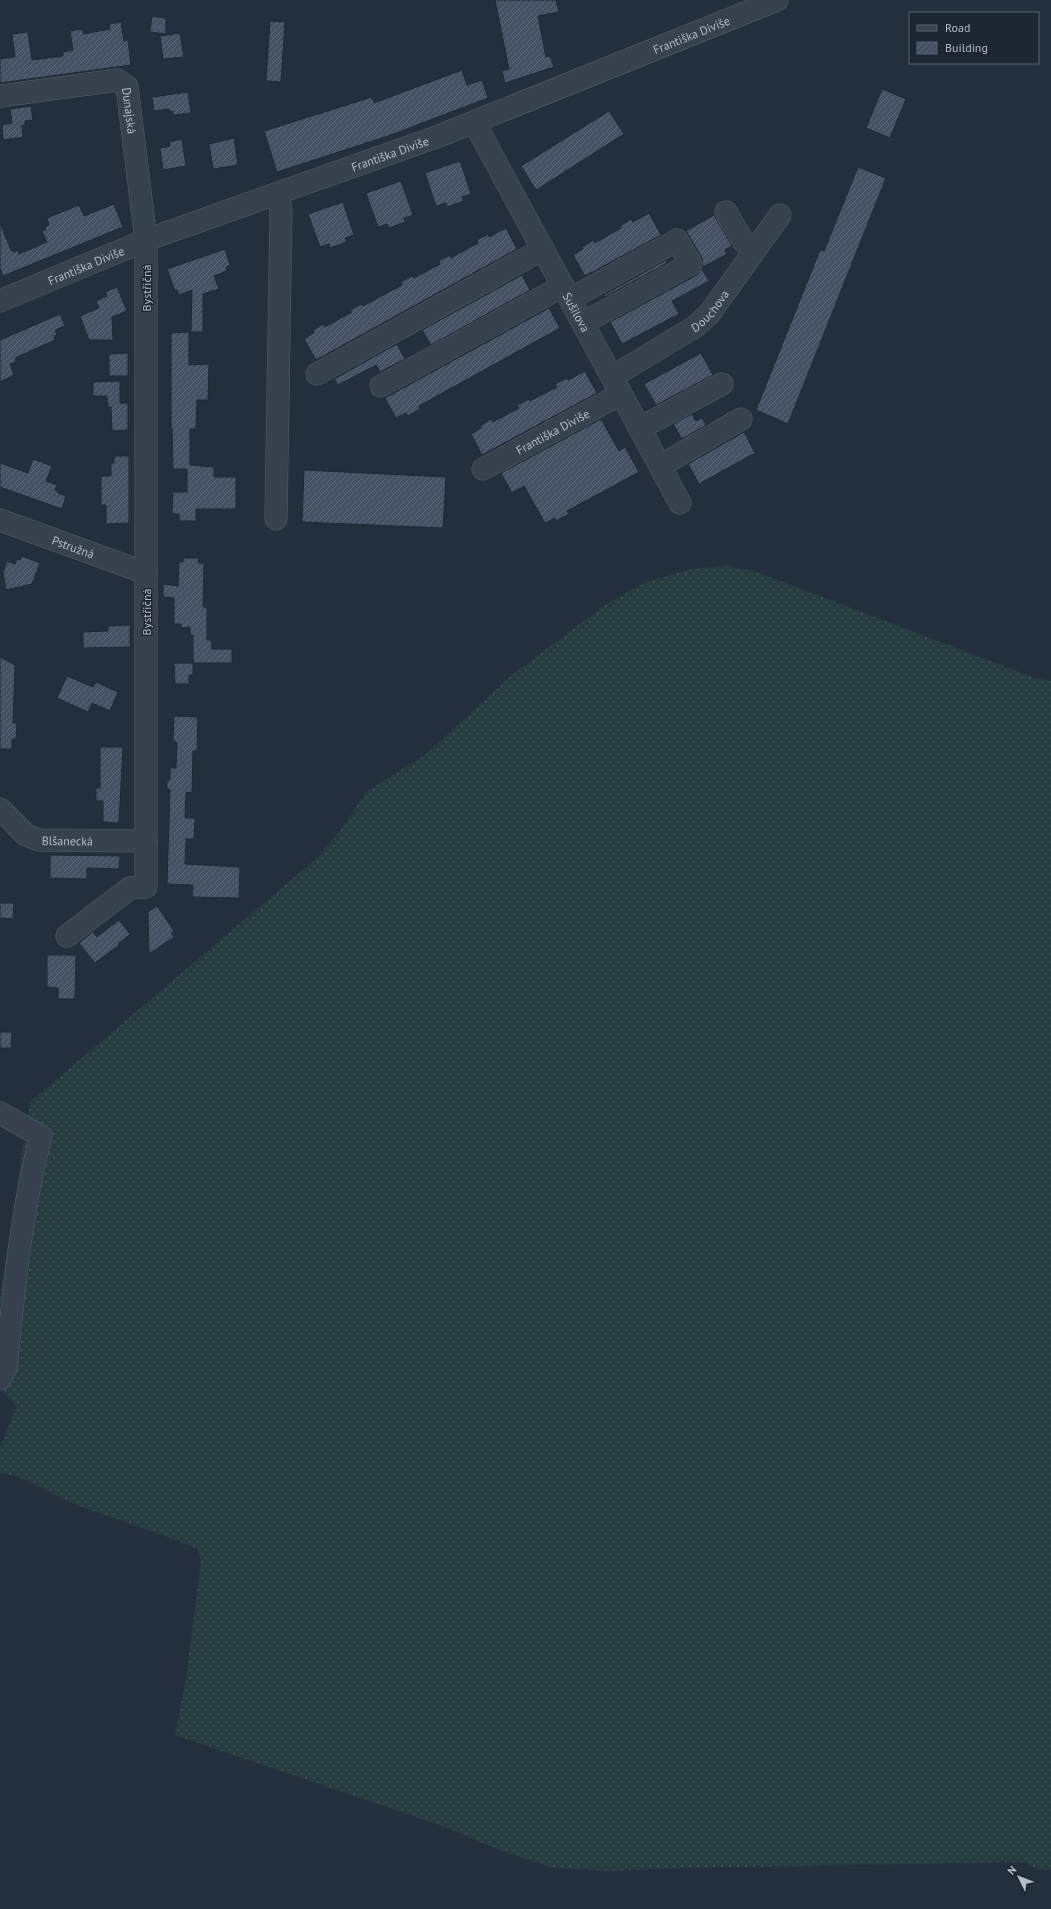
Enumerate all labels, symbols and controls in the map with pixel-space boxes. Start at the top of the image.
street label: Františka Diviše [651,12,732,57]
legend [909,12,1039,64]
text: Road [945,20,970,35]
text: Building [945,40,988,55]
street label: Dunajská [120,86,140,135]
street label: Františka Diviše [349,133,431,174]
street label: Františka Diviše [45,243,126,288]
street label: Bystřičná [139,264,154,311]
street label: Douchova [688,287,732,335]
street label: Sušilova [560,290,594,334]
street label: Františka Diviše [513,405,592,457]
street label: Pstružná [50,532,97,561]
street label: Bystřičná [139,588,154,635]
street label: Blšanecká [42,833,93,848]
north arrow [999,1857,1039,1897]
text: N [1004,1863,1019,1878]

